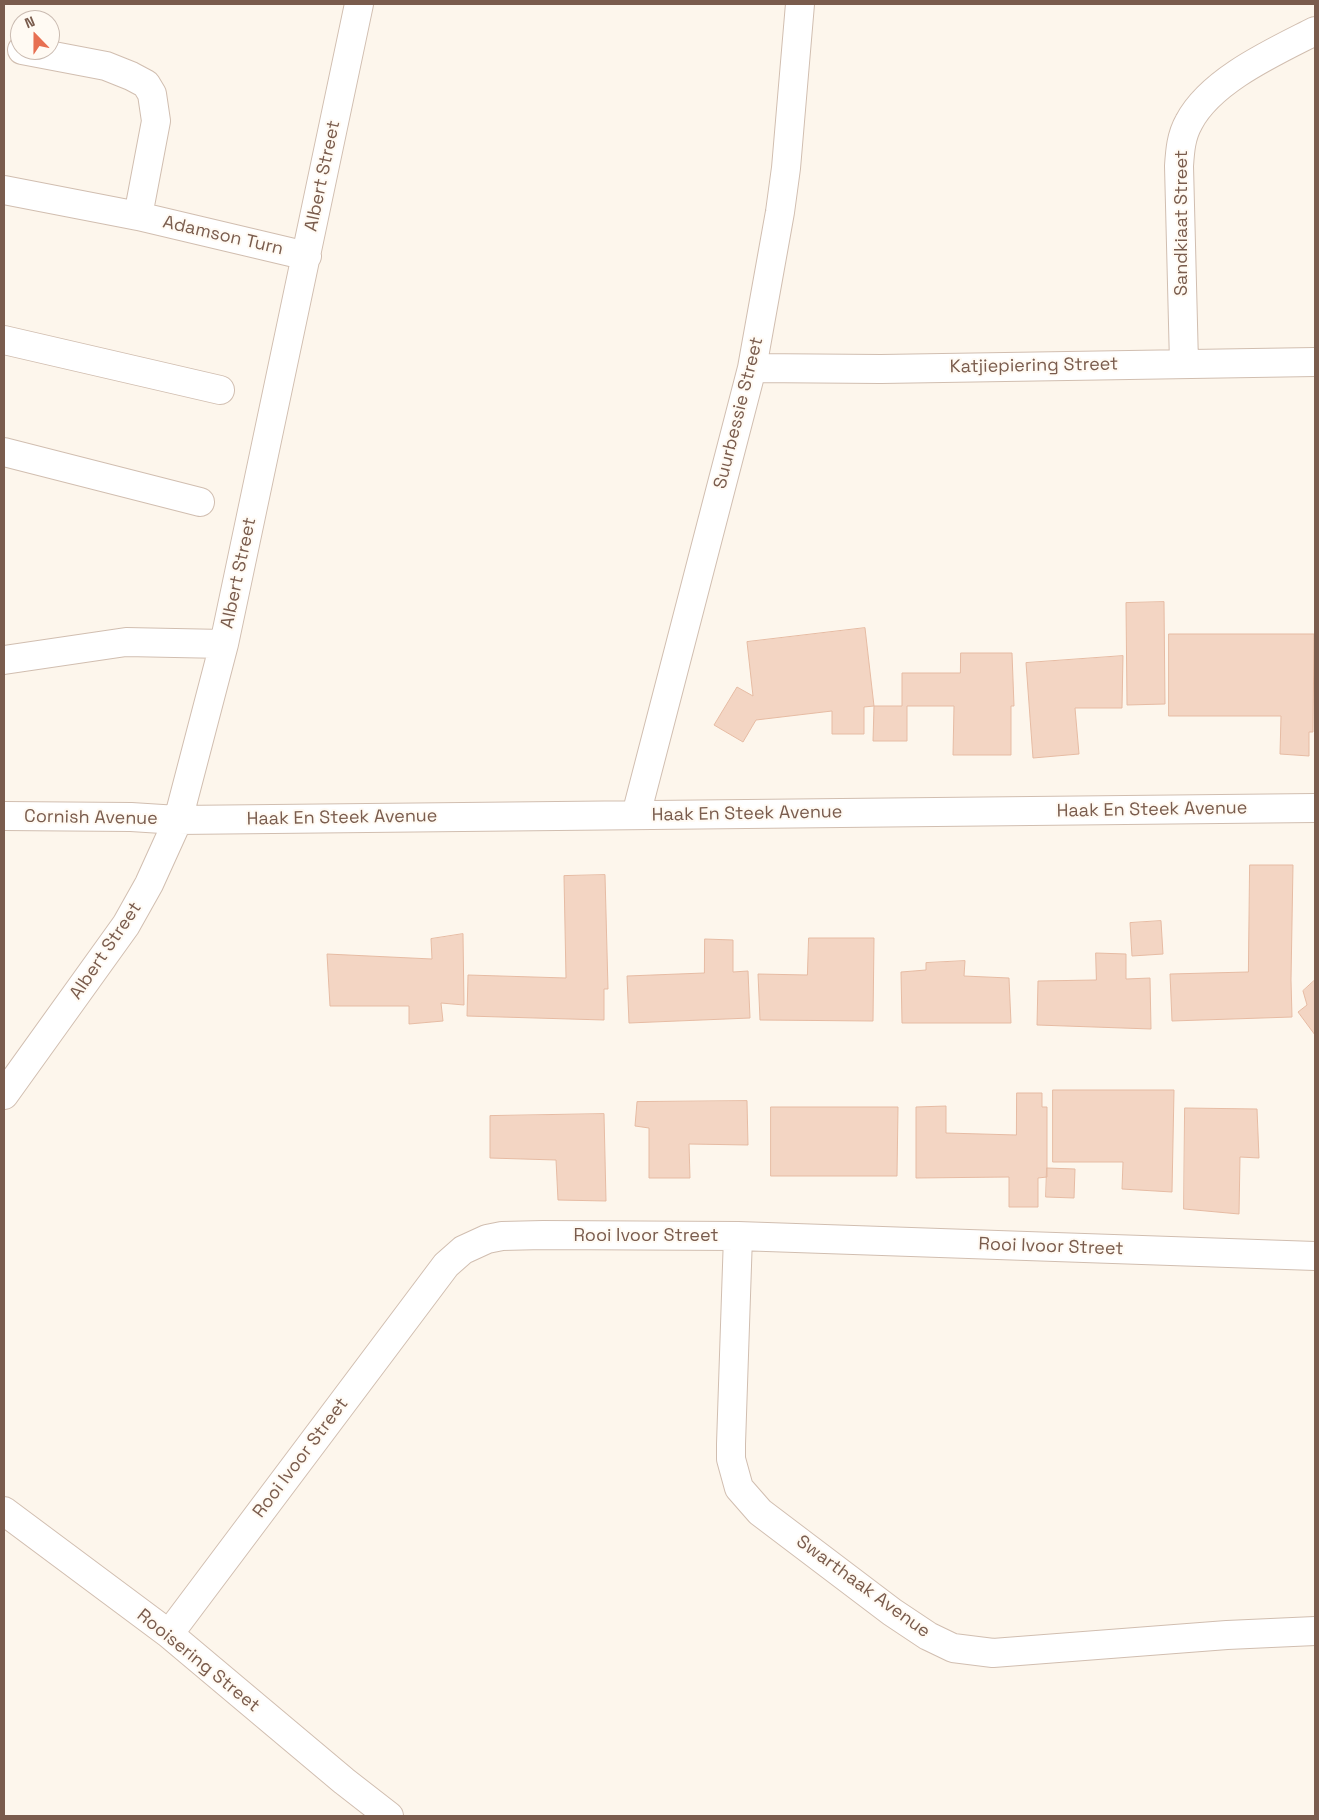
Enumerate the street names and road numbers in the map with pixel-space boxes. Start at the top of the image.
street label: Albert Street [301,119,345,233]
street label: Sandkiaat Street [1171,150,1193,296]
street label: Adamson Turn [161,212,285,260]
street label: Suurbessie Street [710,335,768,491]
street label: Katjiepiering Street [950,354,1118,378]
street label: Albert Street [217,516,261,630]
street label: Haak En Steek Avenue [1056,798,1248,822]
street label: Haak En Steek Avenue [651,802,843,826]
street label: Cornish Avenue [24,806,158,830]
street label: Haak En Steek Avenue [246,806,438,830]
street label: Albert Street [66,898,146,1004]
street label: Rooi Ivoor Street [573,1225,719,1247]
street label: Rooi Ivoor Street [978,1234,1124,1260]
street label: Rooi Ivoor Street [249,1394,353,1522]
street label: Swarthaak Avenue [792,1531,934,1643]
street label: Rooisering Street [132,1605,264,1717]

